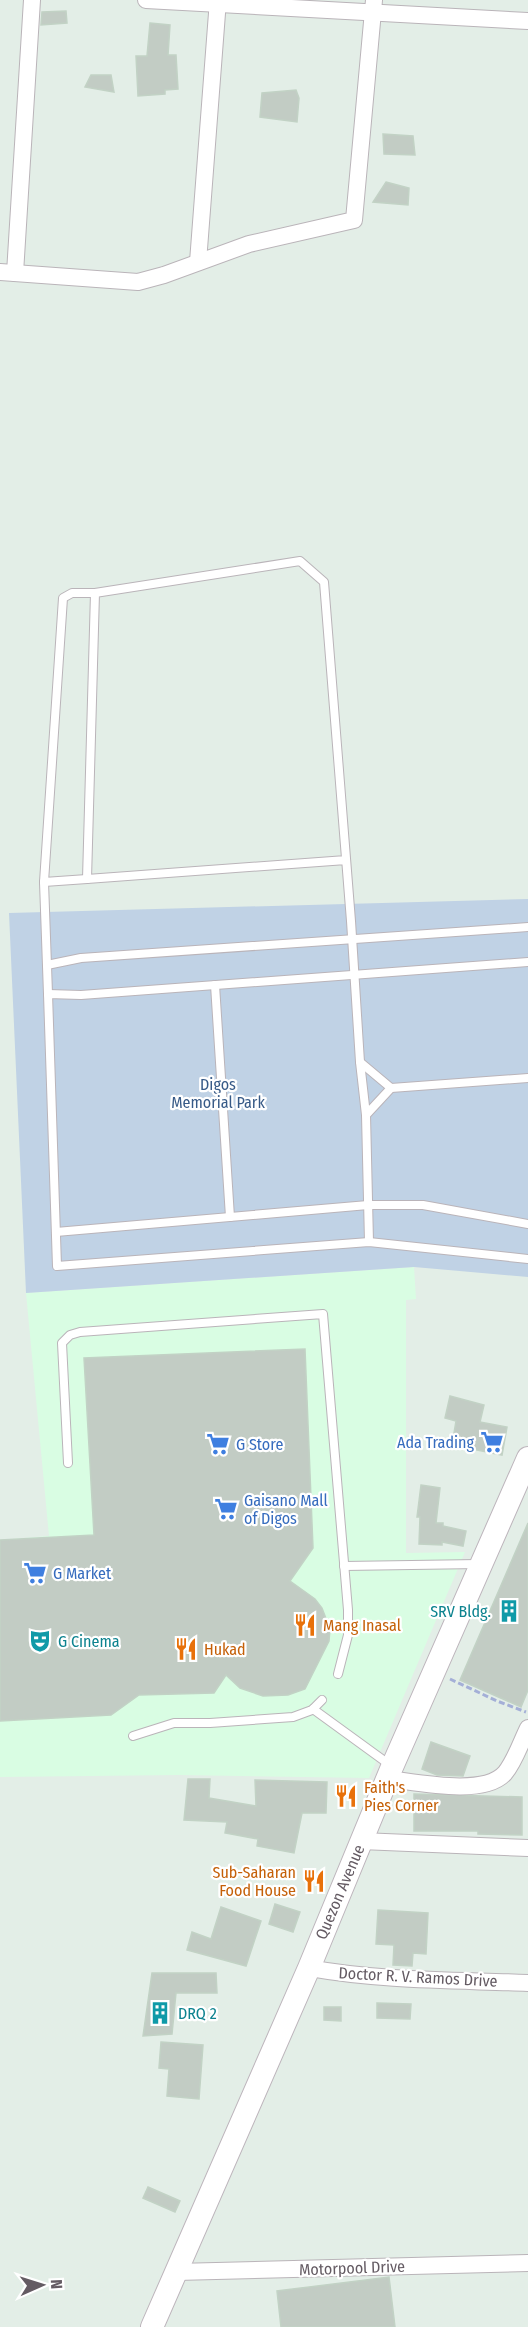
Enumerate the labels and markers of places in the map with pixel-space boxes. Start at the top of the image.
supermarket icon: Ada Trading [479,1429,505,1455]
supermarket icon: G Store [205,1431,231,1457]
place label: Ada Trading [397,1433,474,1452]
place label: G Store [236,1435,283,1454]
place label: Gaisano Mall of Digos [244,1491,328,1528]
supermarket icon: Gaisano Mall of Digos [213,1496,239,1522]
supermarket icon: G Market [22,1560,48,1586]
place label: G Market [53,1564,112,1583]
building icon: SRV Bldg. [496,1598,522,1624]
place label: SRV Bldg. [430,1602,491,1621]
restaurant icon: Mang Inasal [292,1612,318,1638]
place label: Mang Inasal [323,1616,401,1635]
theatre icon: G Cinema [27,1628,53,1654]
place label: G Cinema [58,1632,120,1651]
restaurant icon: Hukad [173,1636,199,1662]
place label: Hukad [204,1640,246,1659]
place label: Faith's Pies Corner [364,1778,439,1815]
restaurant icon: Faith's Pies Corner [333,1783,359,1809]
place label: Sub-Saharan Food House [213,1863,296,1900]
restaurant icon: Sub-Saharan Food House [301,1868,327,1894]
building icon: DRQ 2 [147,2000,173,2026]
place label: DRQ 2 [178,2004,217,2023]

